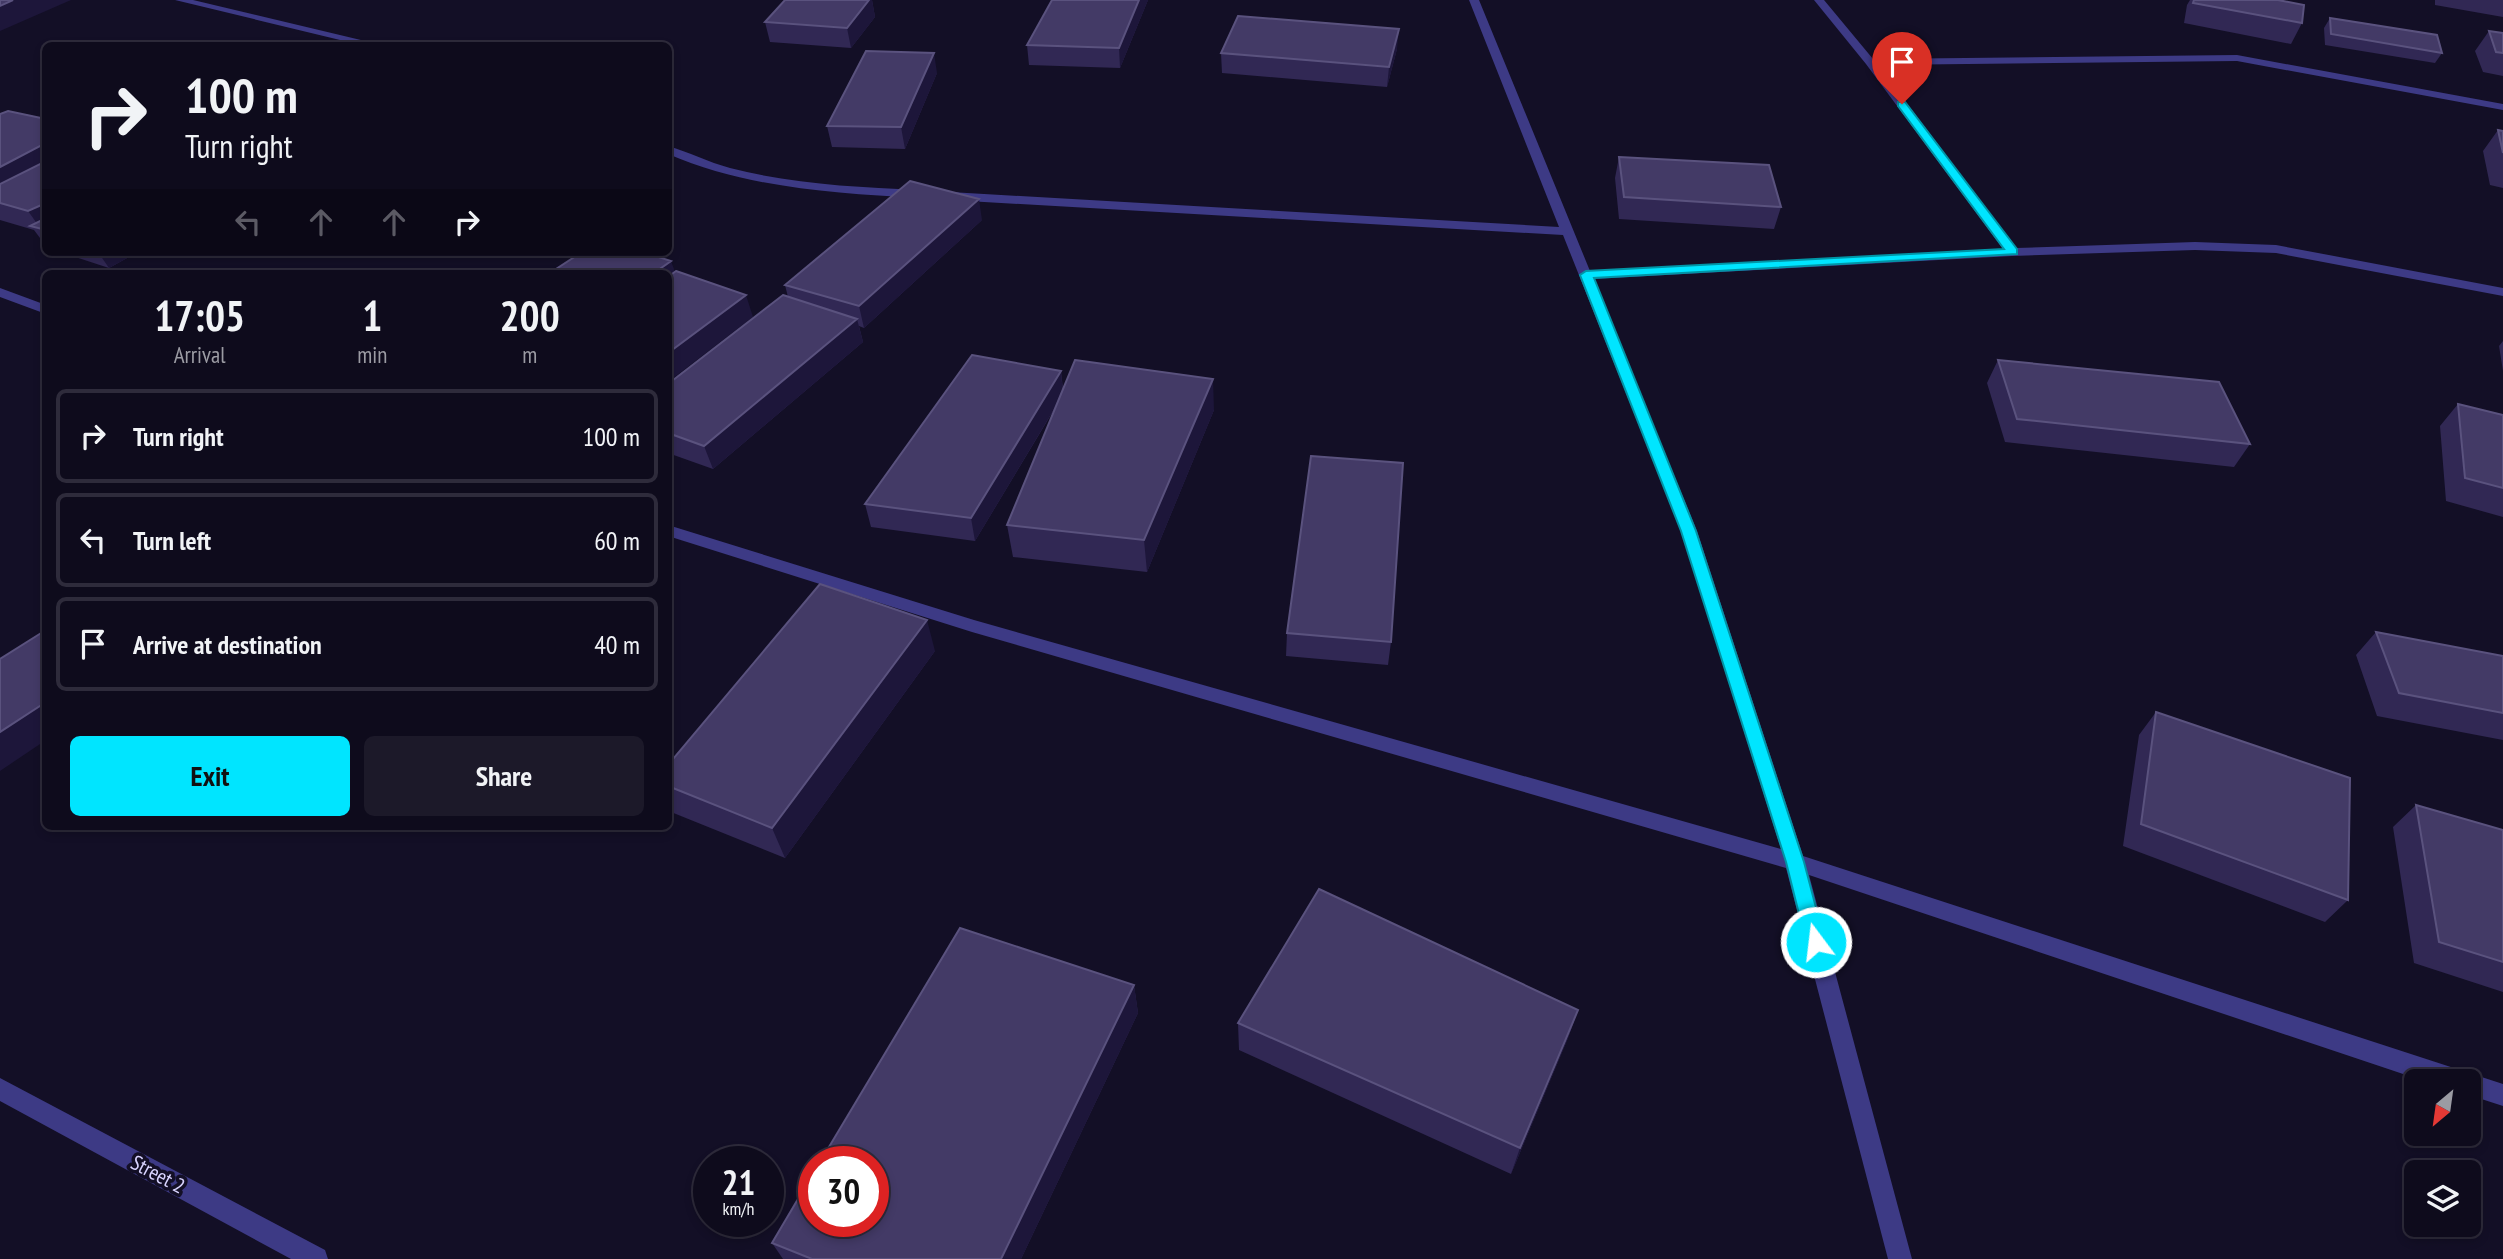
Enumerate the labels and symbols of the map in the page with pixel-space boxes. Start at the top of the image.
pin [1872,32,1932,104]
position arrow [1779,905,1853,979]
north arrow [2404,1069,2482,1146]
speed limit sign: 30 [798,1146,889,1237]
street label: Street 2 [126,1149,190,1199]

